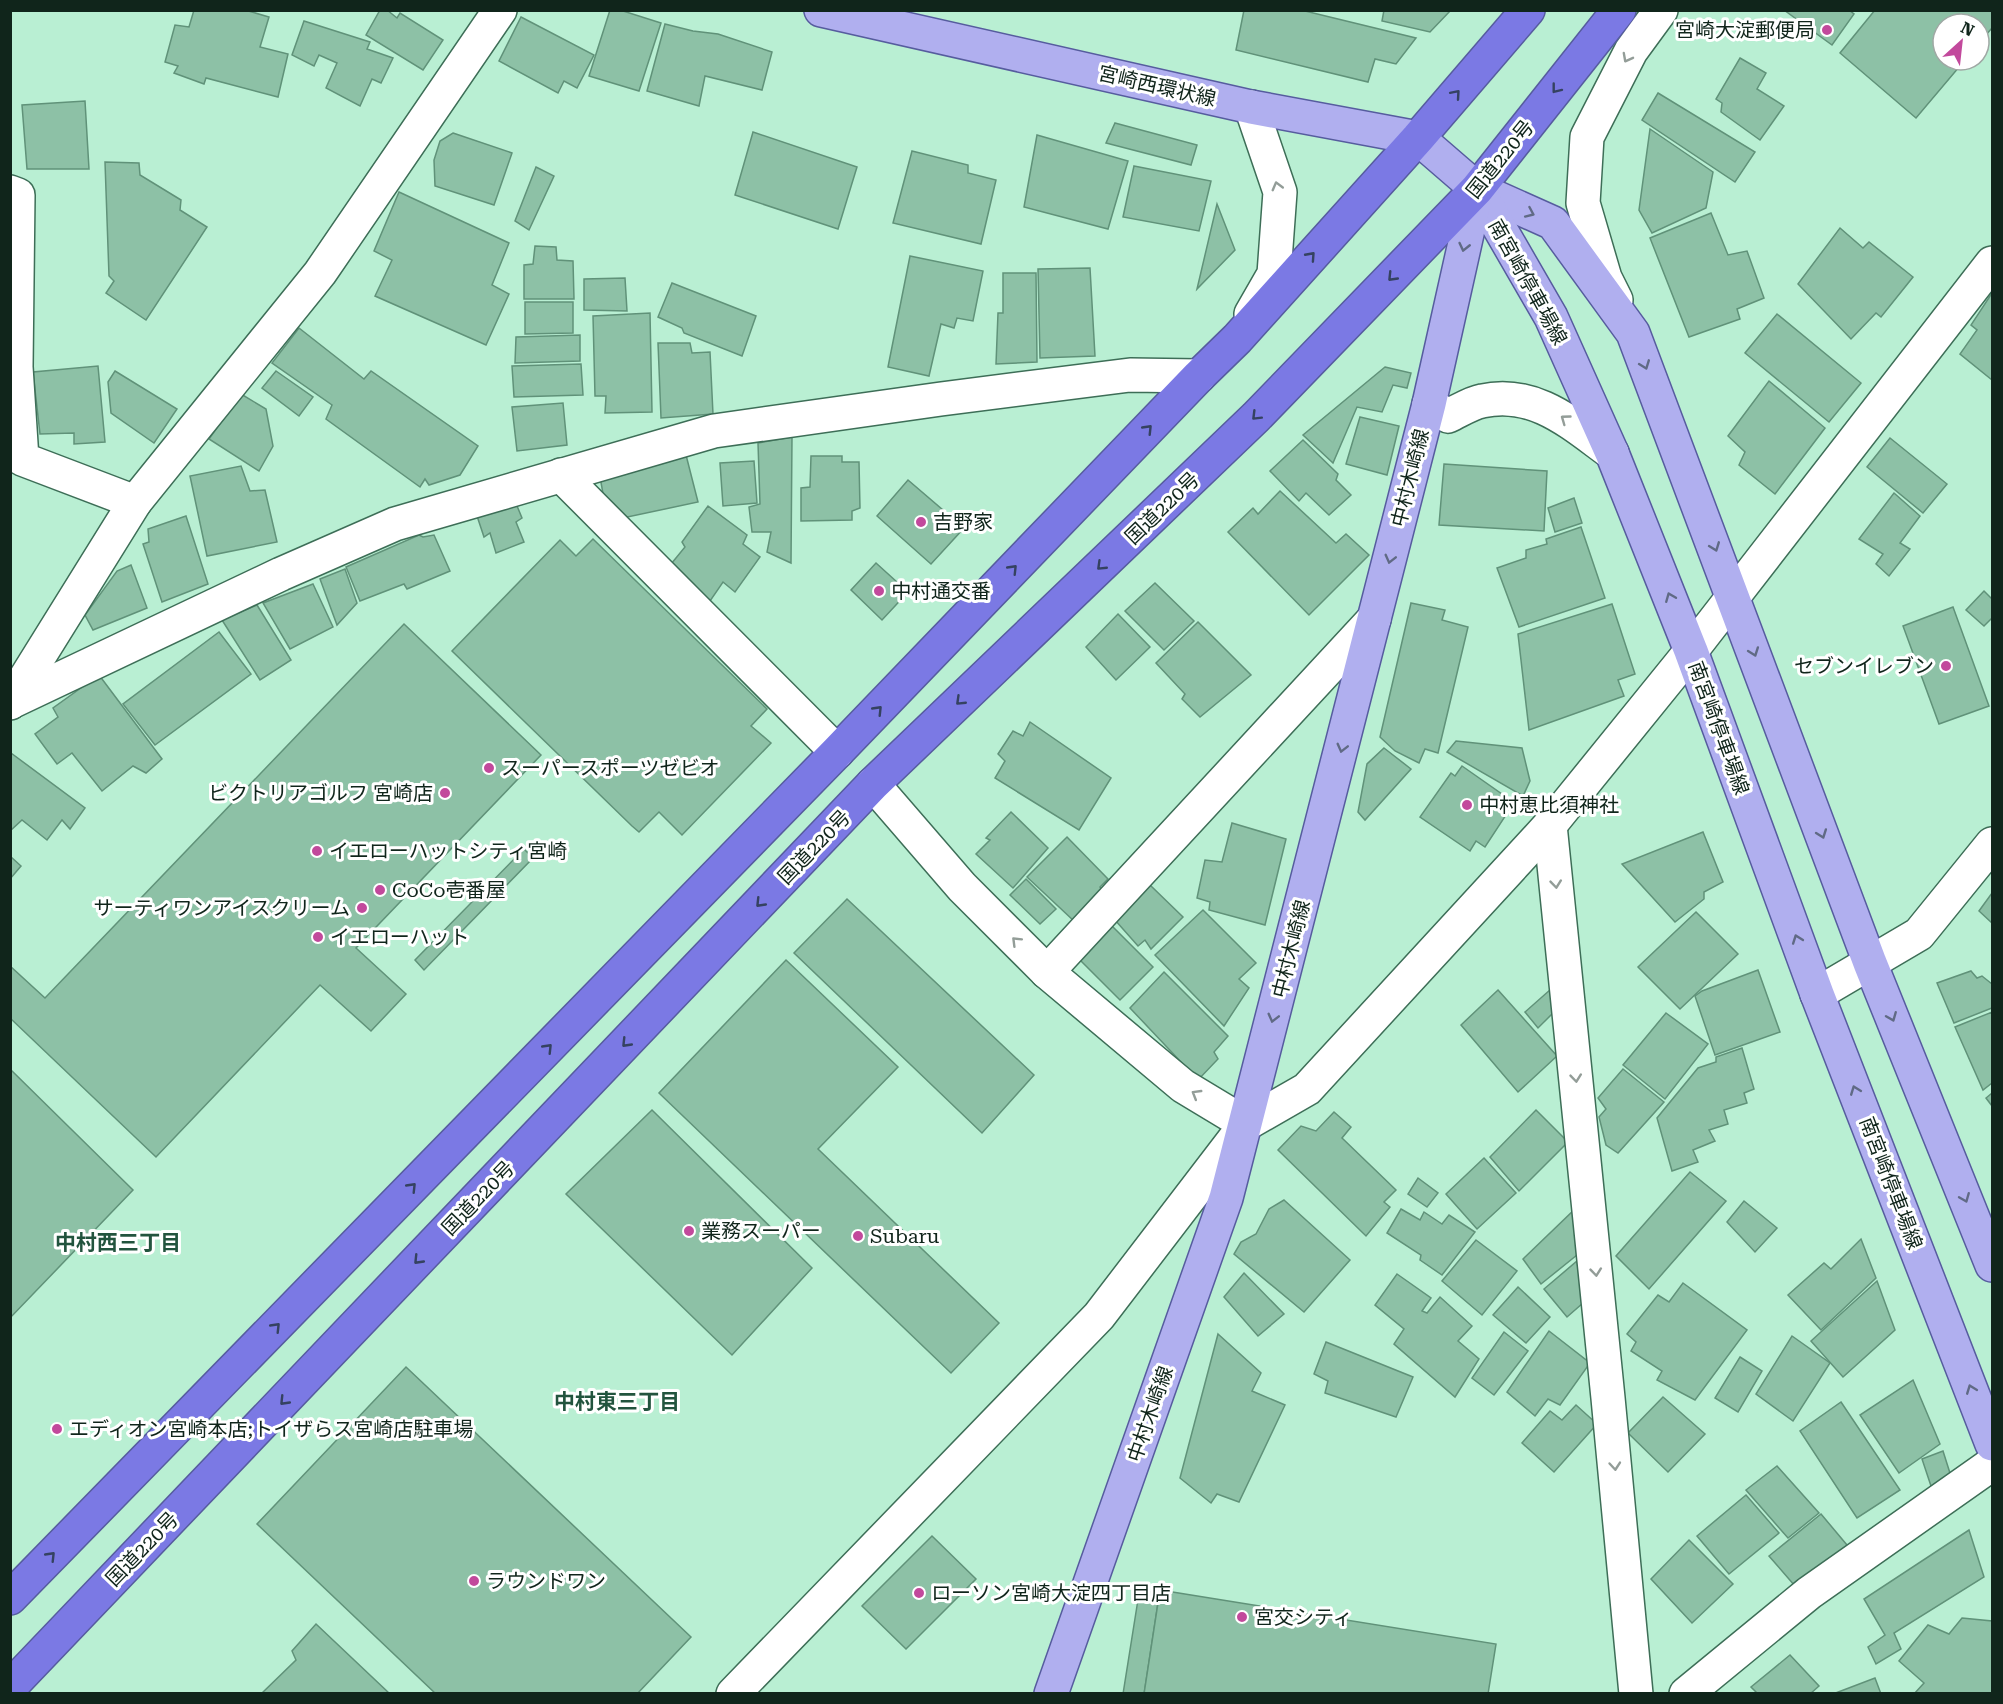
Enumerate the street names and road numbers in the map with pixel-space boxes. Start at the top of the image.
street label: 宮崎西環状線 [1096,61,1218,111]
street label: 国道220号 [1461,115,1539,203]
street label: 南宮崎停車場線 [1484,215,1572,349]
street label: 中村木崎線 [1386,427,1434,529]
street label: 国道220号 [1120,467,1204,549]
street label: 南宮崎停車場線 [1684,658,1754,798]
street label: 国道220号 [773,805,855,889]
street label: 中村木崎線 [1267,898,1315,1000]
street label: 南宮崎停車場線 [1855,1113,1927,1253]
street label: 国道220号 [437,1156,519,1240]
street label: 中村木崎線 [1122,1363,1178,1465]
street label: 国道220号 [101,1507,183,1591]

